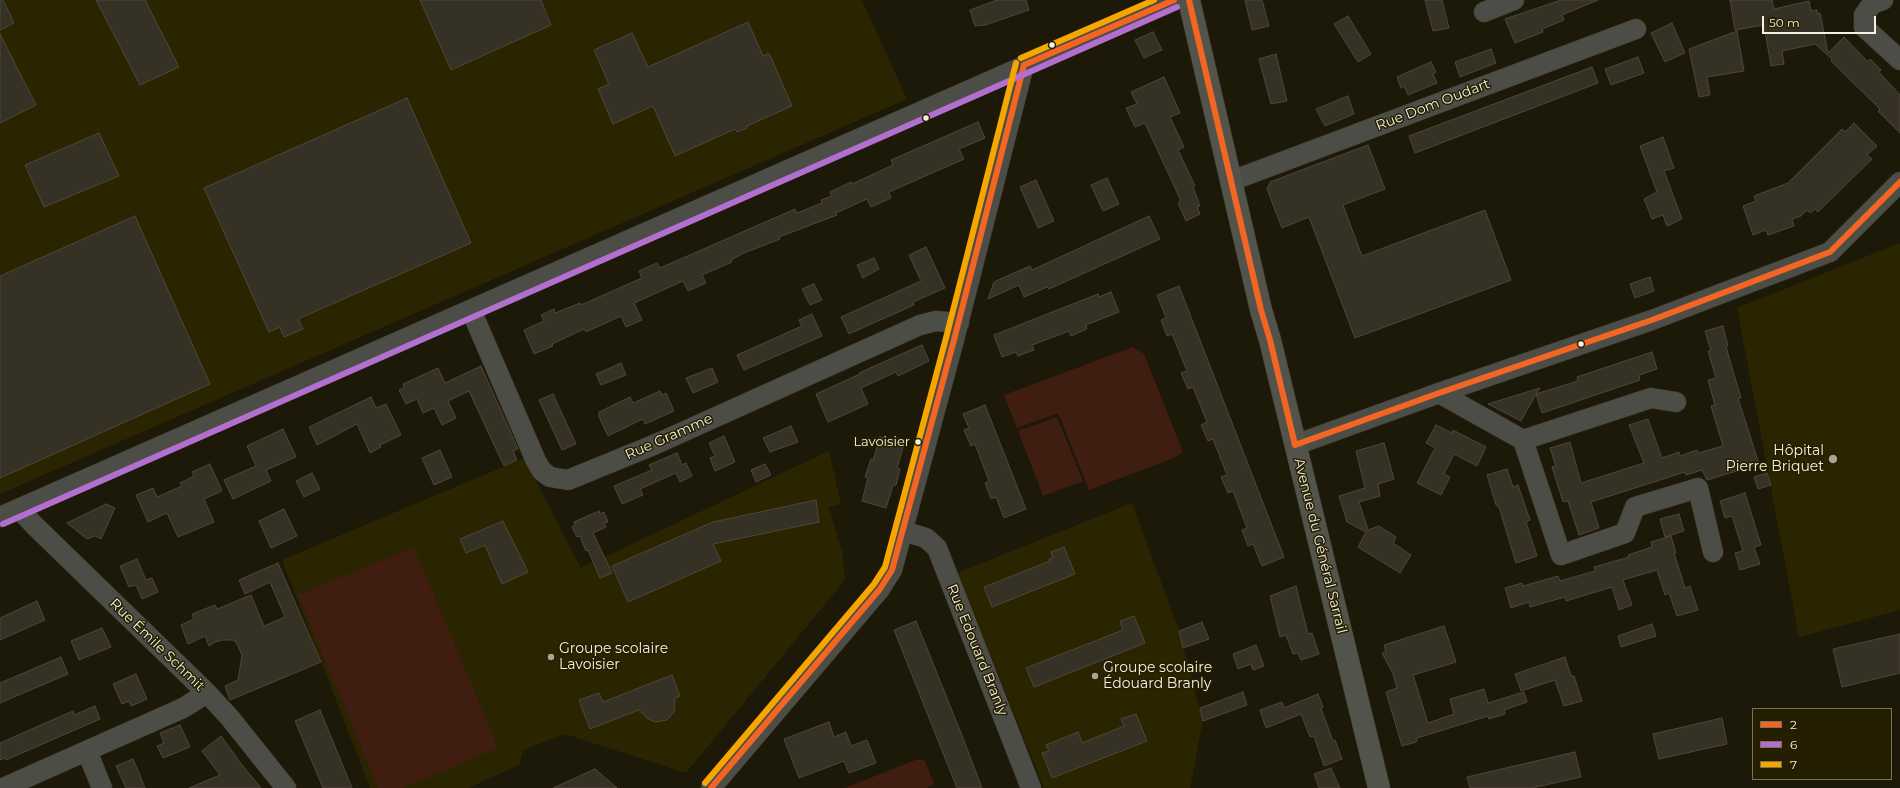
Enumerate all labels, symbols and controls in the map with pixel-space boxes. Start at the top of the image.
scale bar [1764,8,1878,34]
text: 50 m [1769,15,1800,30]
unlabelled marker [1047,40,1057,50]
street label: Rue Dom Oudart [1374,75,1492,135]
unlabelled marker [921,113,931,123]
unlabelled marker [1576,339,1586,349]
street label: Rue Gramme [623,410,715,464]
place label: Lavoisier [853,434,910,450]
marker: Lavoisier [913,437,923,447]
place label: Hôpital Pierre Briquet [1726,443,1824,476]
marker: Hôpital Pierre Briquet [1827,453,1839,465]
street label: Avenue du Général Sarrail [1290,457,1350,635]
street label: Rue Edouard Branly [943,582,1011,718]
street label: Rue Émile Schmit [106,595,208,695]
place label: Groupe scolaire Lavoisier [559,641,668,674]
marker: Groupe scolaire Lavoisier [546,652,556,662]
place label: Groupe scolaire Édouard Branly [1103,660,1212,692]
marker: Groupe scolaire Édouard Branly [1090,671,1100,681]
legend [1752,708,1892,780]
text: 2 [1790,717,1797,732]
text: 6 [1790,737,1797,752]
text: 7 [1790,757,1797,772]

